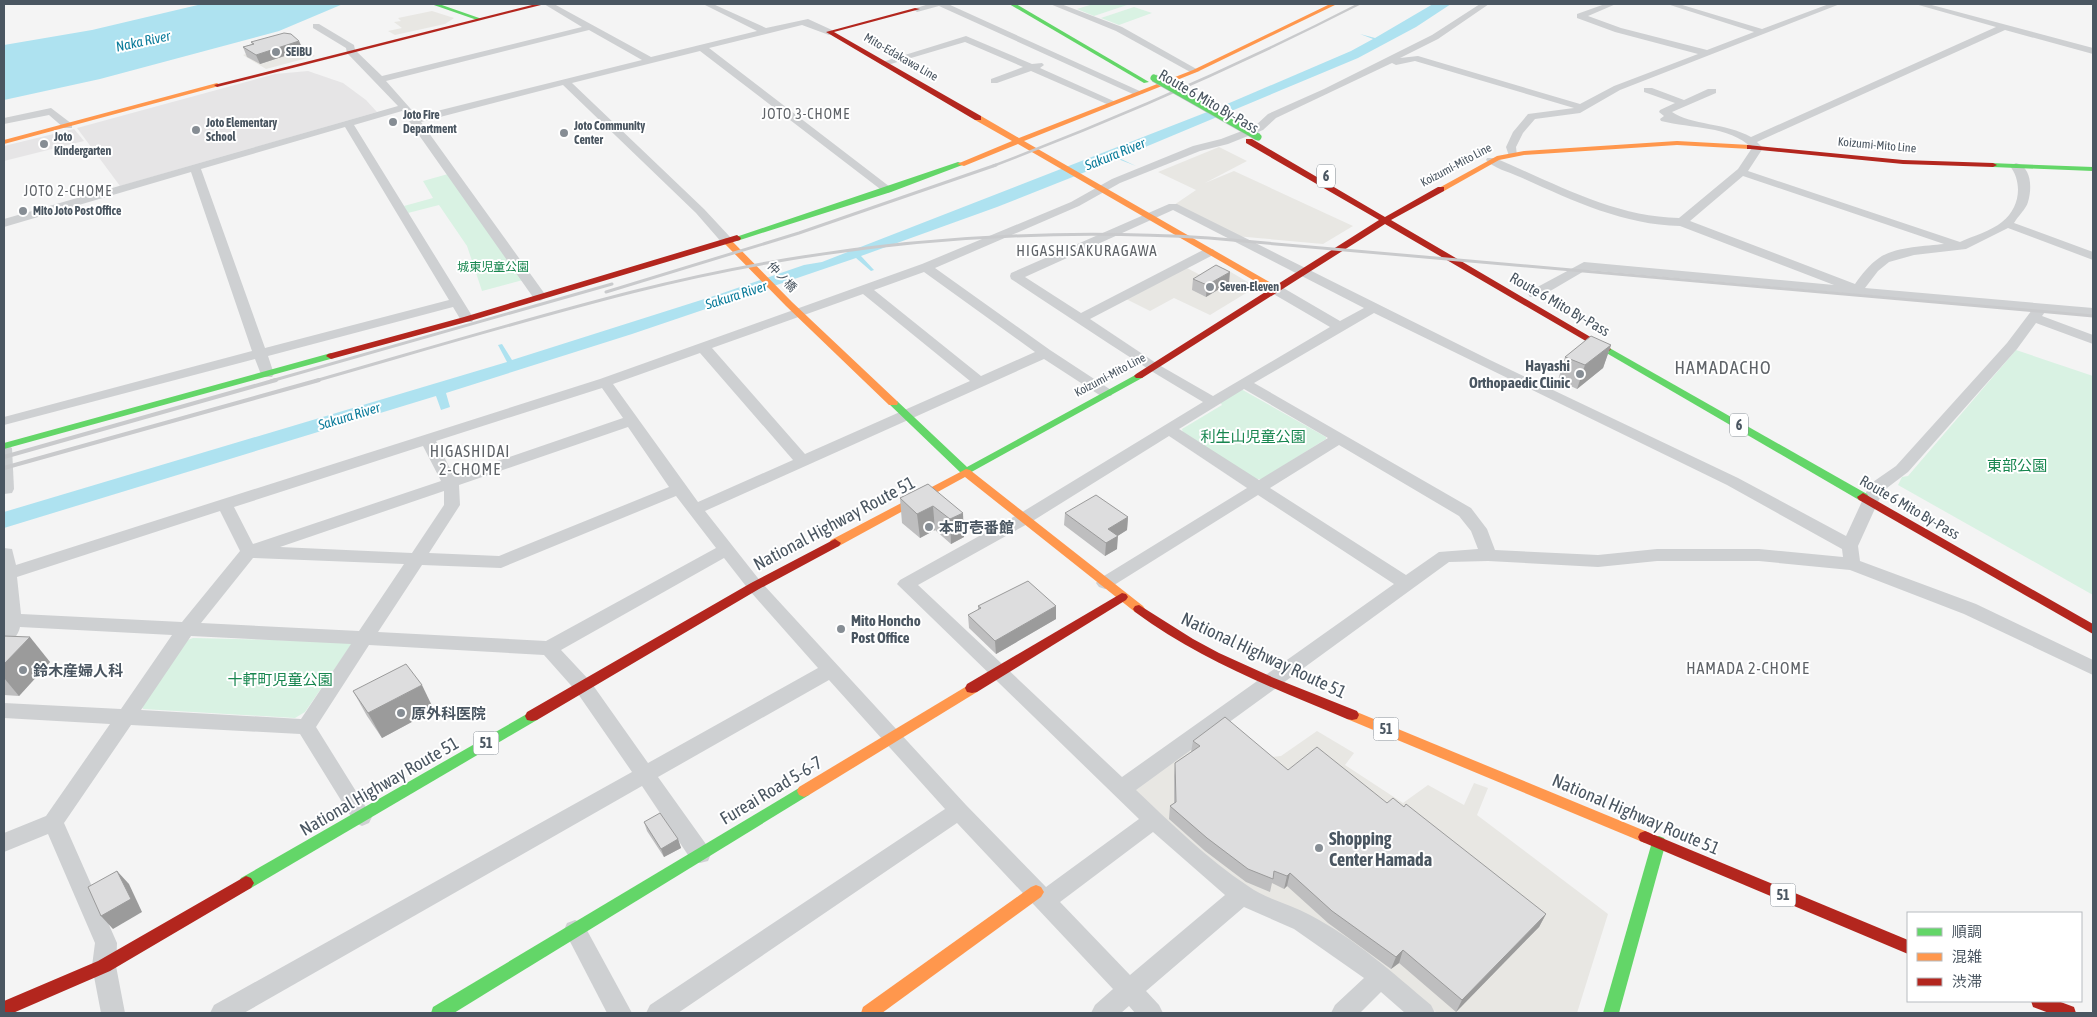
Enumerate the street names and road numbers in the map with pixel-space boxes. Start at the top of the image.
street label: Mito-Edakawa Line [862,30,940,84]
street label: Route 6 Mito By-Pass [1156,66,1262,136]
street label: Koizumi-Mito Line [1837,135,1917,155]
street label: Koizumi-Mito Line [1418,140,1494,190]
road number: 6 [1317,165,1335,188]
street label: 仲ノ橋 [765,259,799,295]
street label: Route 6 Mito By-Pass [1507,269,1613,339]
street label: Koizumi-Mito Line [1072,350,1148,400]
road number: 6 [1730,414,1748,436]
street label: National Highway Route 51 [750,472,918,574]
street label: Route 6 Mito By-Pass [1857,472,1963,542]
street label: National Highway Route 51 [1178,608,1350,702]
road number: 51 [1374,718,1398,741]
road number: 51 [474,731,498,754]
street label: National Highway Route 51 [296,732,462,840]
street label: Fureai Road 5-6-7 [716,751,826,829]
street label: National Highway Route 51 [1549,769,1723,859]
road number: 51 [1770,884,1796,906]

